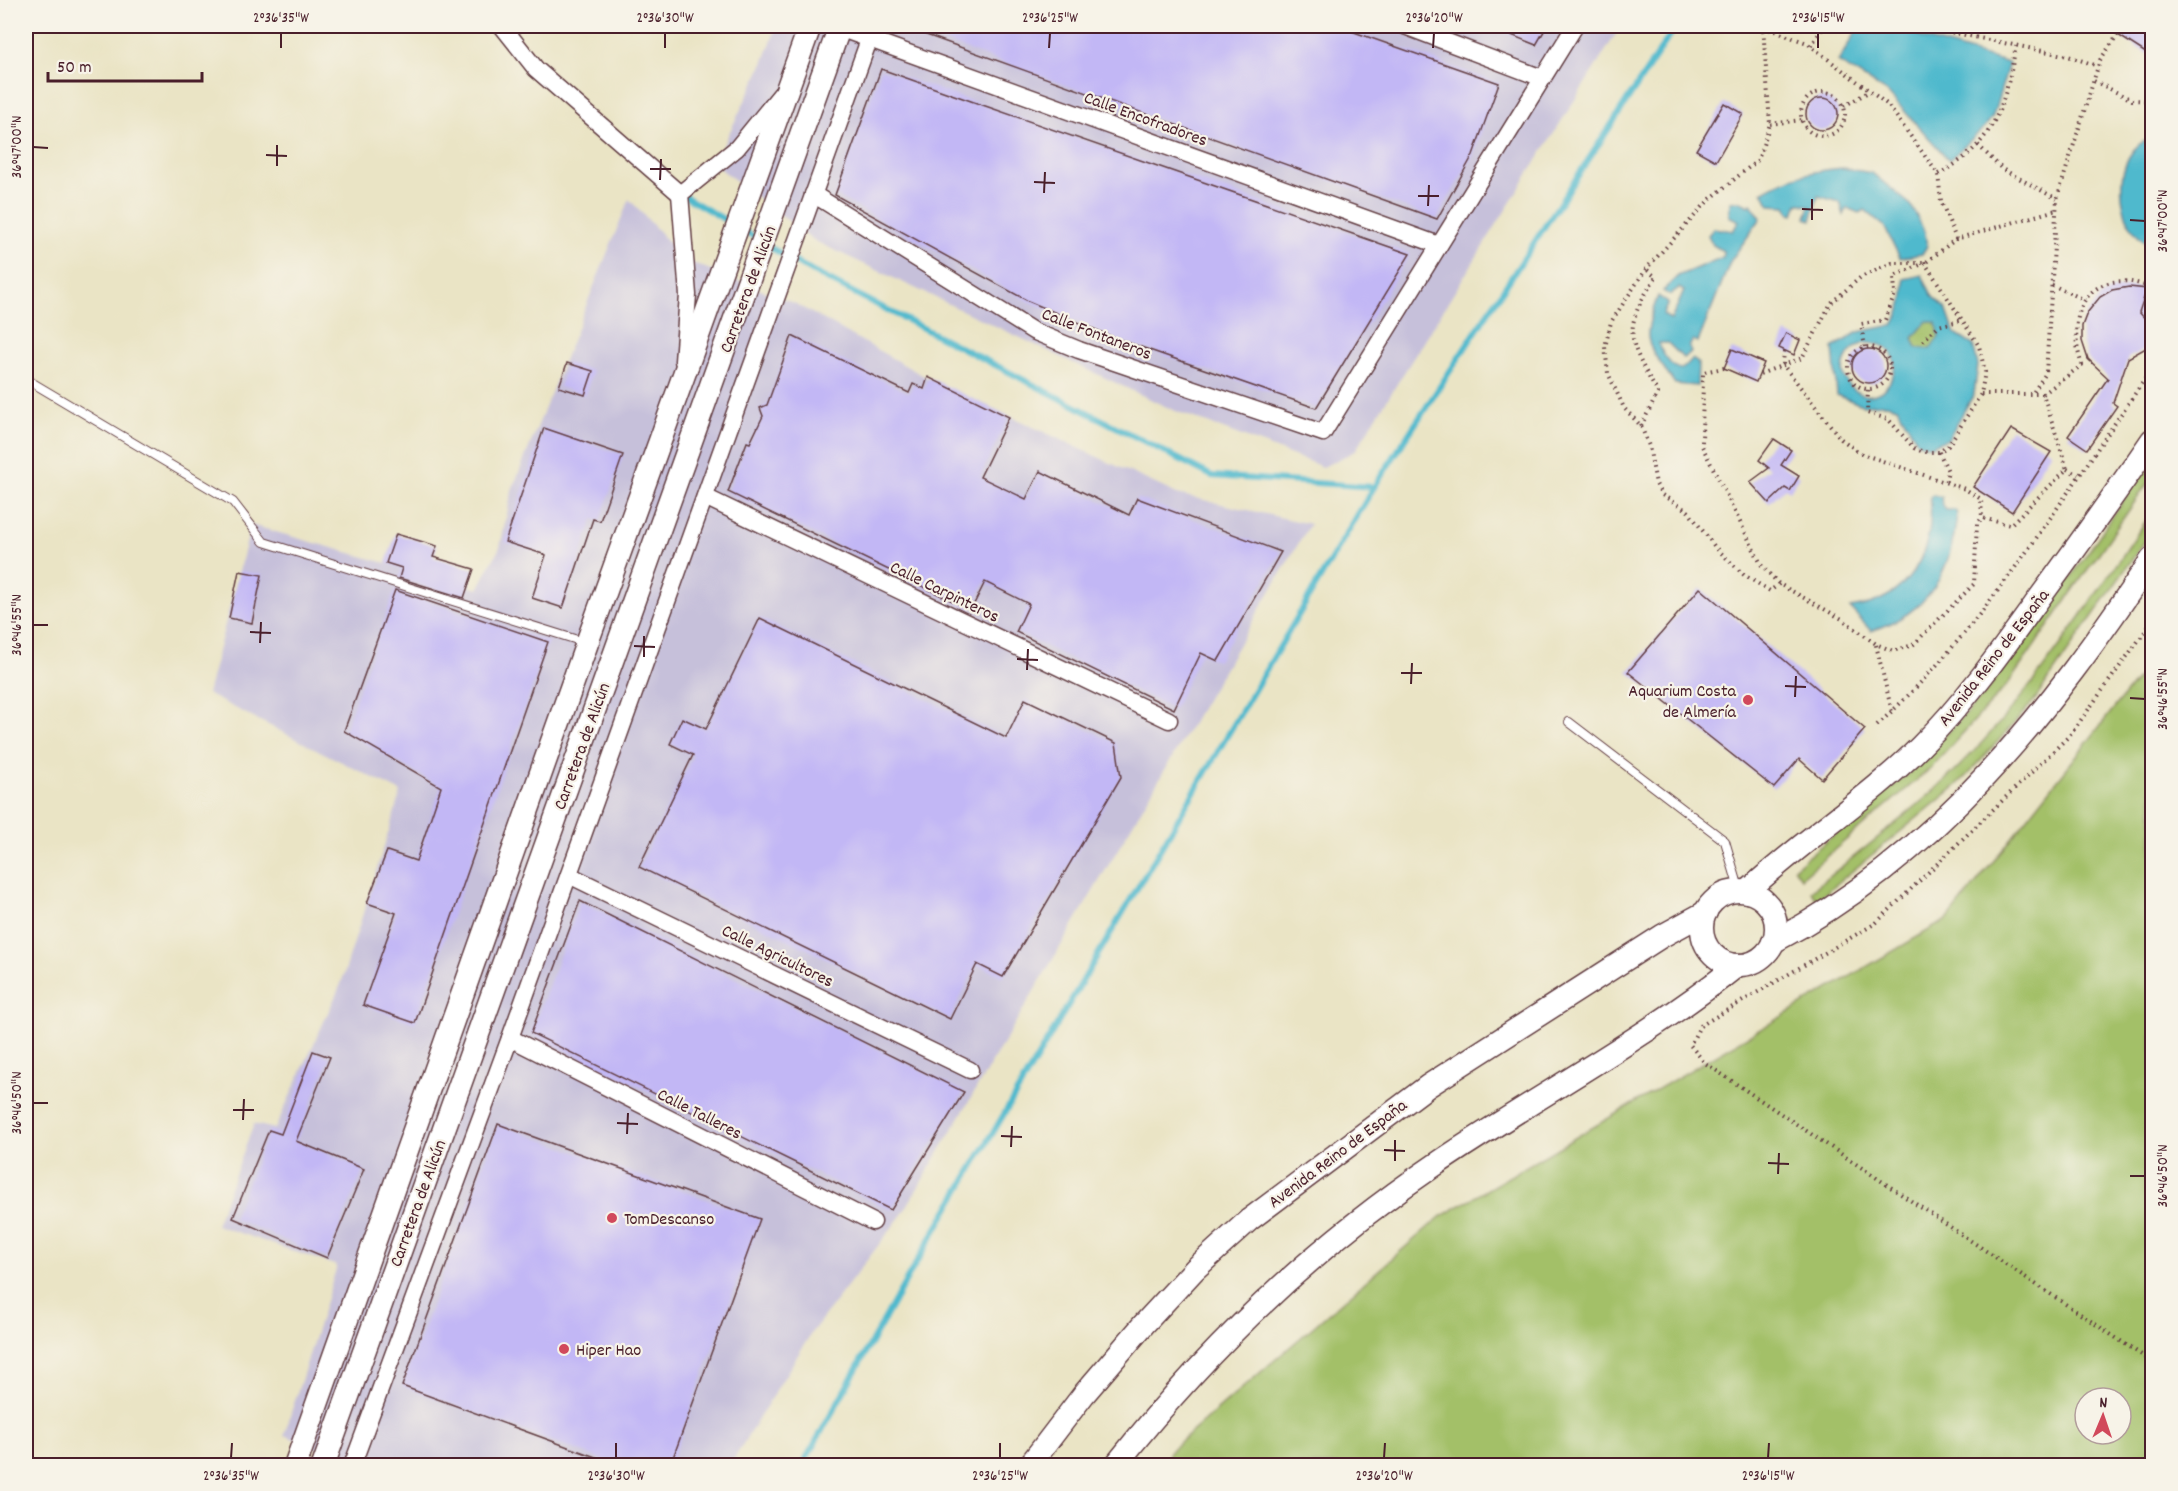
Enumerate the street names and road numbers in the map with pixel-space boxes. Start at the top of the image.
street label: Calle Encofradores [1080,86,1210,154]
street label: Carretera de Alicún [715,223,784,357]
street label: Calle Fontaneros [1038,303,1155,368]
street label: Calle Carpinteros [885,556,1003,630]
street label: Avenida Reino de España [1933,584,2057,732]
street label: Carretera de Alicún [549,680,618,814]
street label: Calle Agricultores [717,919,837,995]
street label: Calle Talleres [652,1083,746,1147]
street label: Avenida Reino de España [1264,1094,1414,1216]
street label: Carretera de Alicún [385,1137,454,1271]

